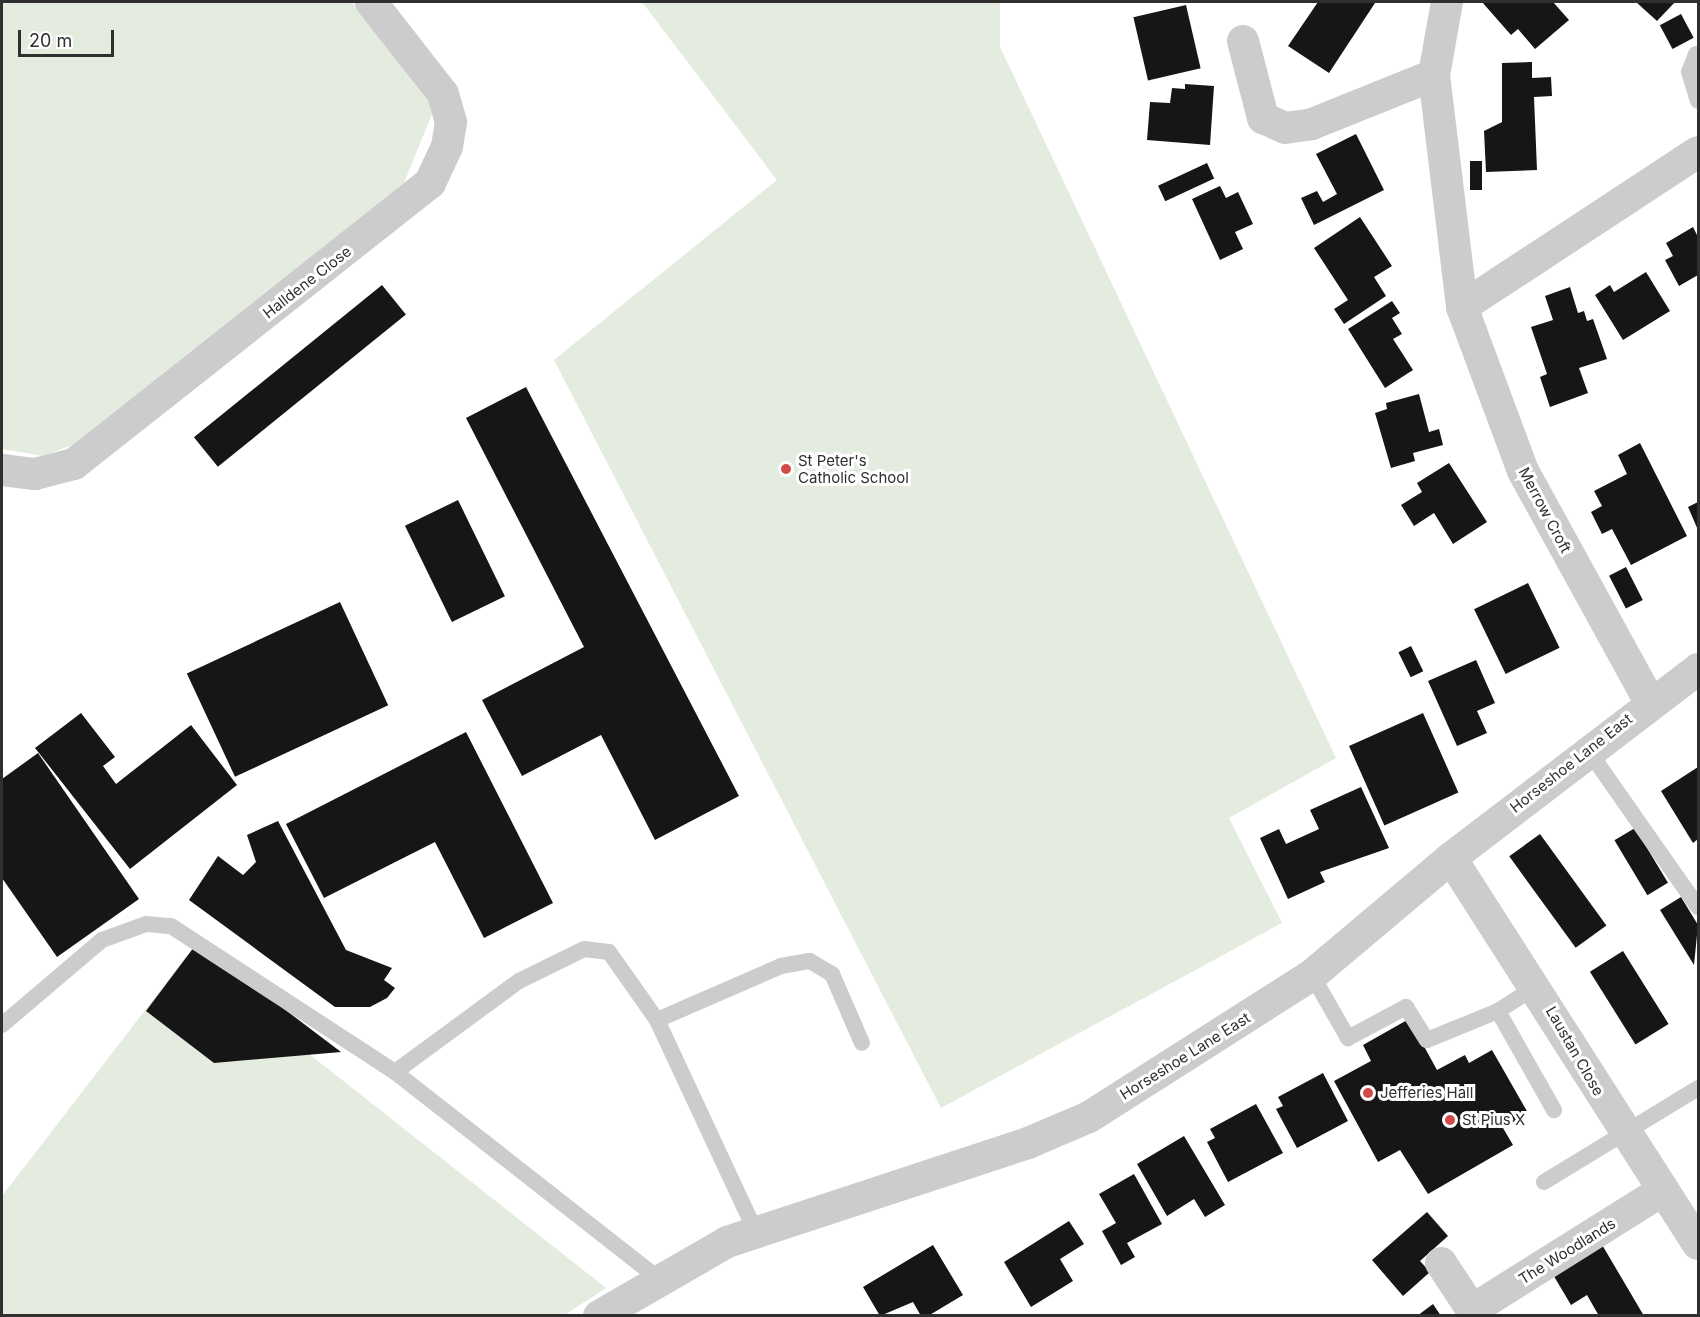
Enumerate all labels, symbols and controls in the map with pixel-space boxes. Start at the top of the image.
scale bar [21,18,117,56]
text: 20 m [29,30,72,51]
street label: Halldene Close [259,242,355,322]
place label: St Peter's Catholic School [798,451,909,486]
marker: St Peter's Catholic School [779,462,793,476]
street label: Merrow Croft [1515,464,1575,556]
street label: Horseshoe Lane East [1506,710,1636,816]
street label: Laustan Close [1542,1003,1608,1099]
street label: Horseshoe Lane East [1117,1009,1253,1103]
place label: Jefferies Hall [1380,1084,1473,1102]
marker: Jefferies Hall [1361,1086,1375,1100]
place label: St Pius X [1462,1111,1525,1129]
marker: St Pius X [1443,1113,1457,1127]
street label: The Woodlands [1515,1214,1619,1288]

